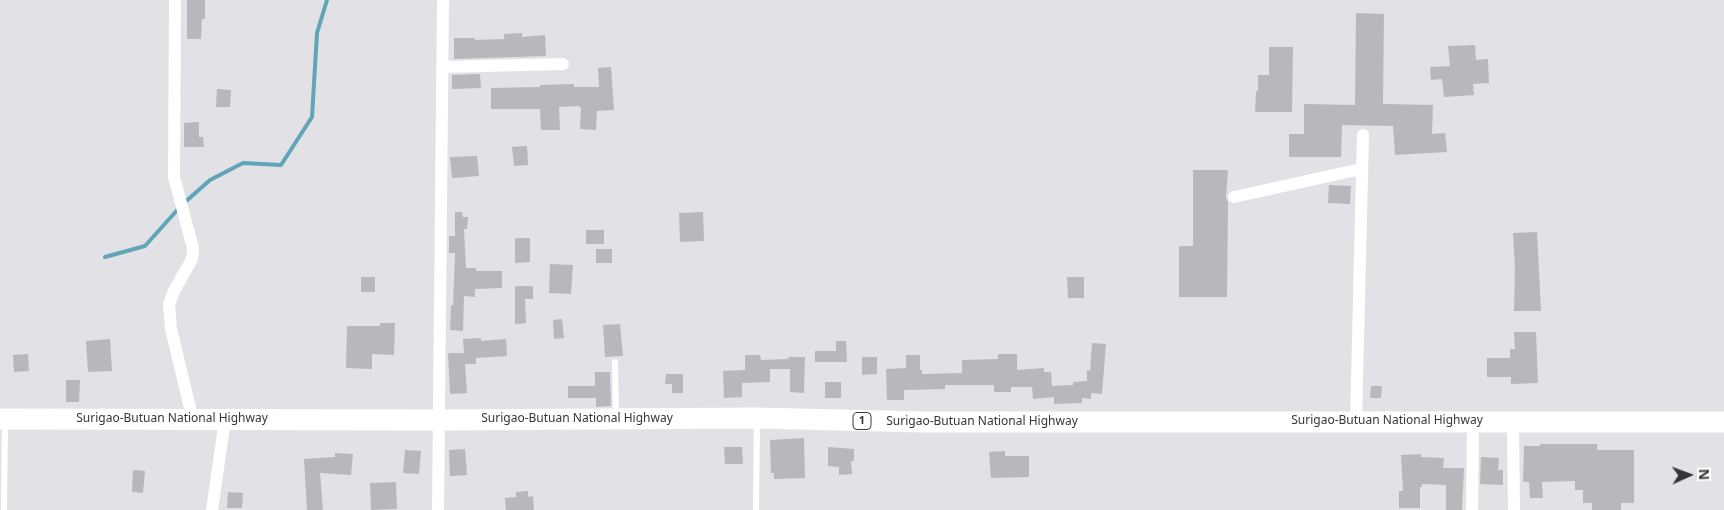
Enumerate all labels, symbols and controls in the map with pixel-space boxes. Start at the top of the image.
street label: Surigao-Butuan National Highway [76,412,268,426]
street label: Surigao-Butuan National Highway [481,412,673,426]
road number: 1 [853,412,871,430]
street label: Surigao-Butuan National Highway [1291,414,1483,428]
street label: Surigao-Butuan National Highway [886,415,1078,429]
north arrow [1664,450,1714,500]
text: N [1695,468,1714,480]

